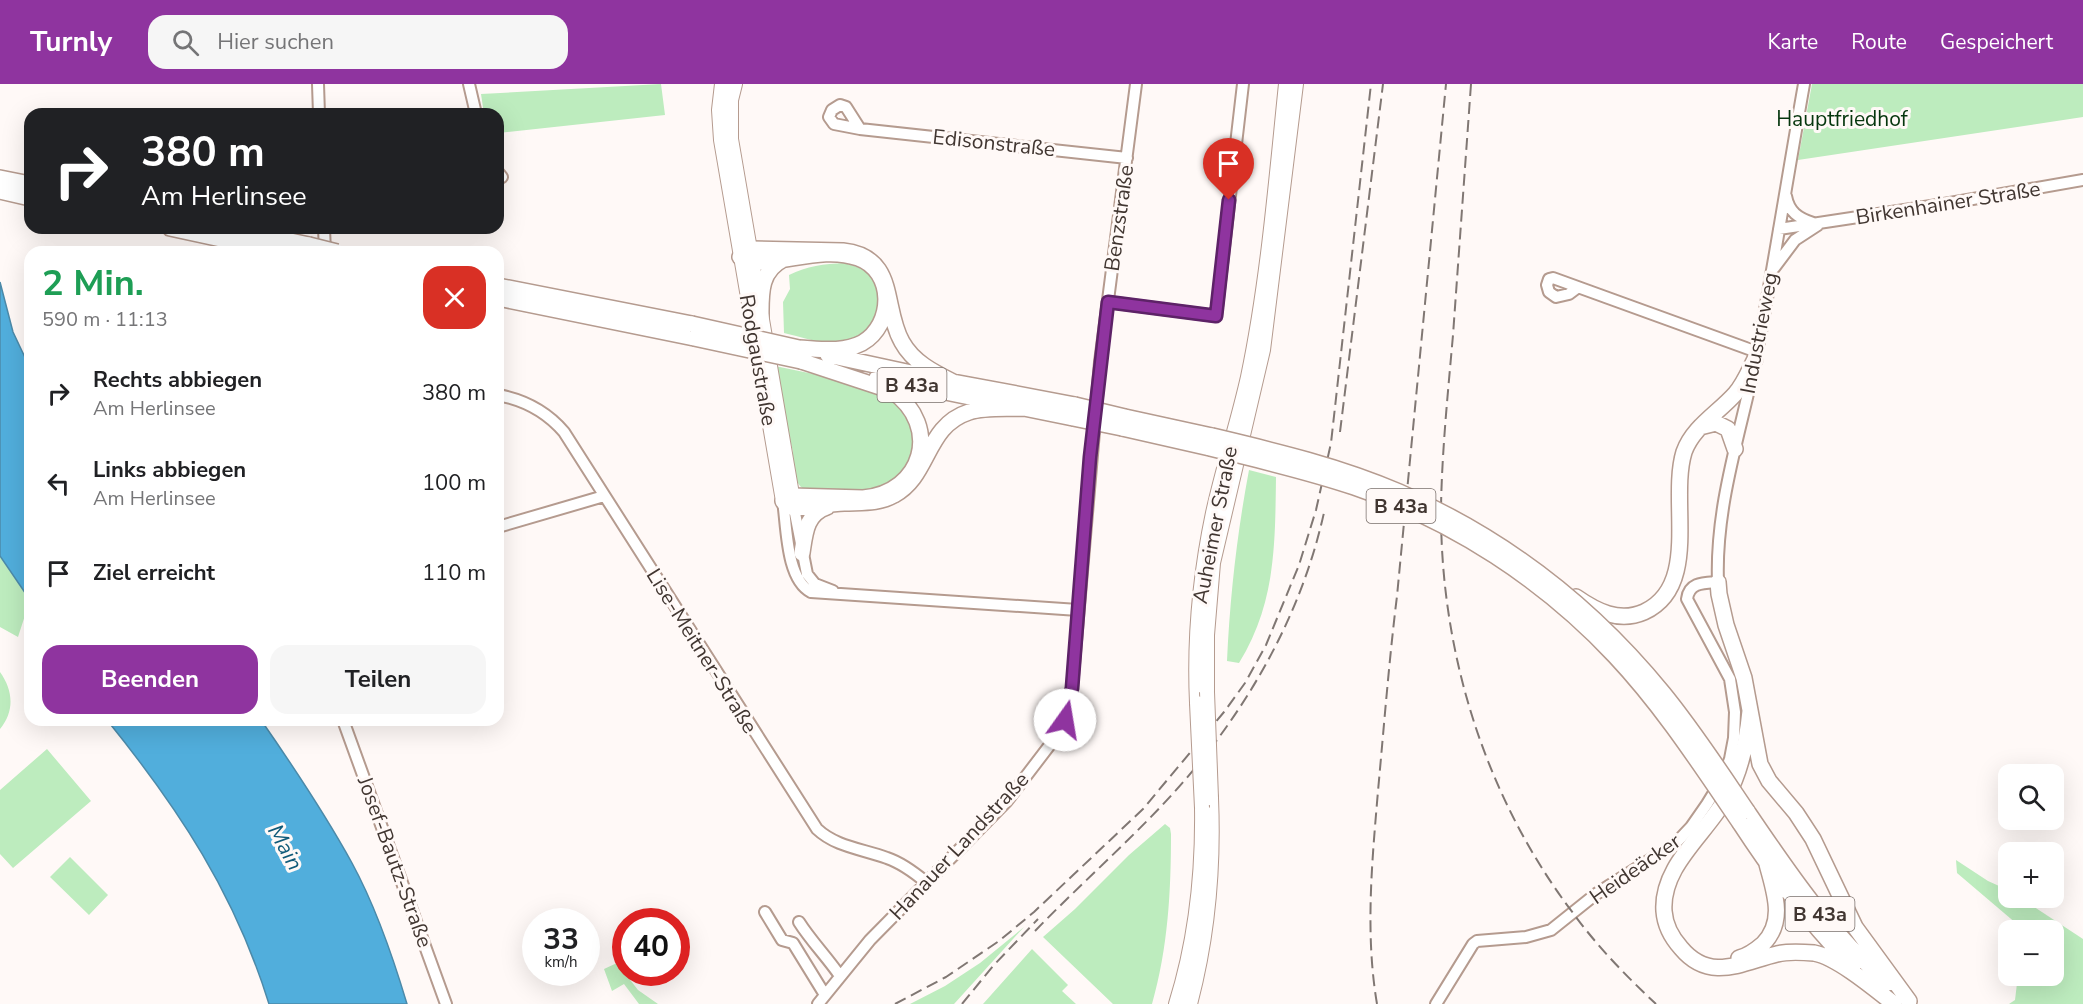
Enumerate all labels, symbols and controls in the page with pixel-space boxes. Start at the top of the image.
search box [148,15,568,69]
text: Turnly [30,23,112,61]
icon: search [169,26,202,59]
text: Hier suchen [217,27,334,57]
text: Karte [1768,28,1818,56]
text: Route [1851,28,1907,56]
text: Gespeichert [1940,28,2053,56]
park label: Hauptfriedhof [1776,105,1909,133]
street label: Edisonstraße [931,123,1057,163]
text: 380 m [141,124,265,181]
icon: right [42,132,120,210]
pin [1203,138,1254,200]
icon: arrive [1212,147,1245,180]
street label: Benzstraße [1098,163,1140,273]
street label: Birkenhainer Straße [1854,175,2042,231]
text: Am Herlinsee [141,178,307,215]
text: 2 Min. [42,259,144,308]
button: close [423,266,486,329]
street label: Industrieweg [1734,270,1784,396]
street label: Rodgaustraße [733,292,783,428]
text: 590 m · 11:13 [42,306,168,333]
text: Rechts abbiegen [93,365,262,395]
road number: B 43a [878,368,946,402]
icon: right [42,377,75,410]
text: 380 m [422,378,486,408]
text: Am Herlinsee [93,395,216,422]
street label: Auheimer Straße [1186,444,1244,606]
text: Links abbiegen [93,455,246,485]
icon: left [42,467,75,500]
text: 100 m [422,468,486,498]
text: Am Herlinsee [93,485,216,512]
road number: B 43a [1366,489,1436,523]
icon: arrive [42,557,75,590]
text: Ziel erreicht [93,558,215,588]
text: 110 m [422,558,486,588]
street label: Lise-Meitner-Straße [640,563,764,739]
button: Beenden [42,645,258,714]
button: Teilen [270,645,486,714]
position arrow [1033,688,1097,752]
map controls [1998,764,2064,986]
button: search [1998,764,2064,830]
street label: Hanauer Landstraße [883,766,1035,926]
street label: Josef-Bautz-Straße [351,772,439,951]
water label: Main [260,819,310,876]
street label: Heideäcker [1584,827,1687,911]
button: + [1998,842,2064,908]
road number: B 43a [1786,897,1854,931]
speed limit sign: 40 [612,908,690,986]
text: 33 [543,919,579,960]
button: − [1998,920,2064,986]
text: km/h [544,952,578,972]

